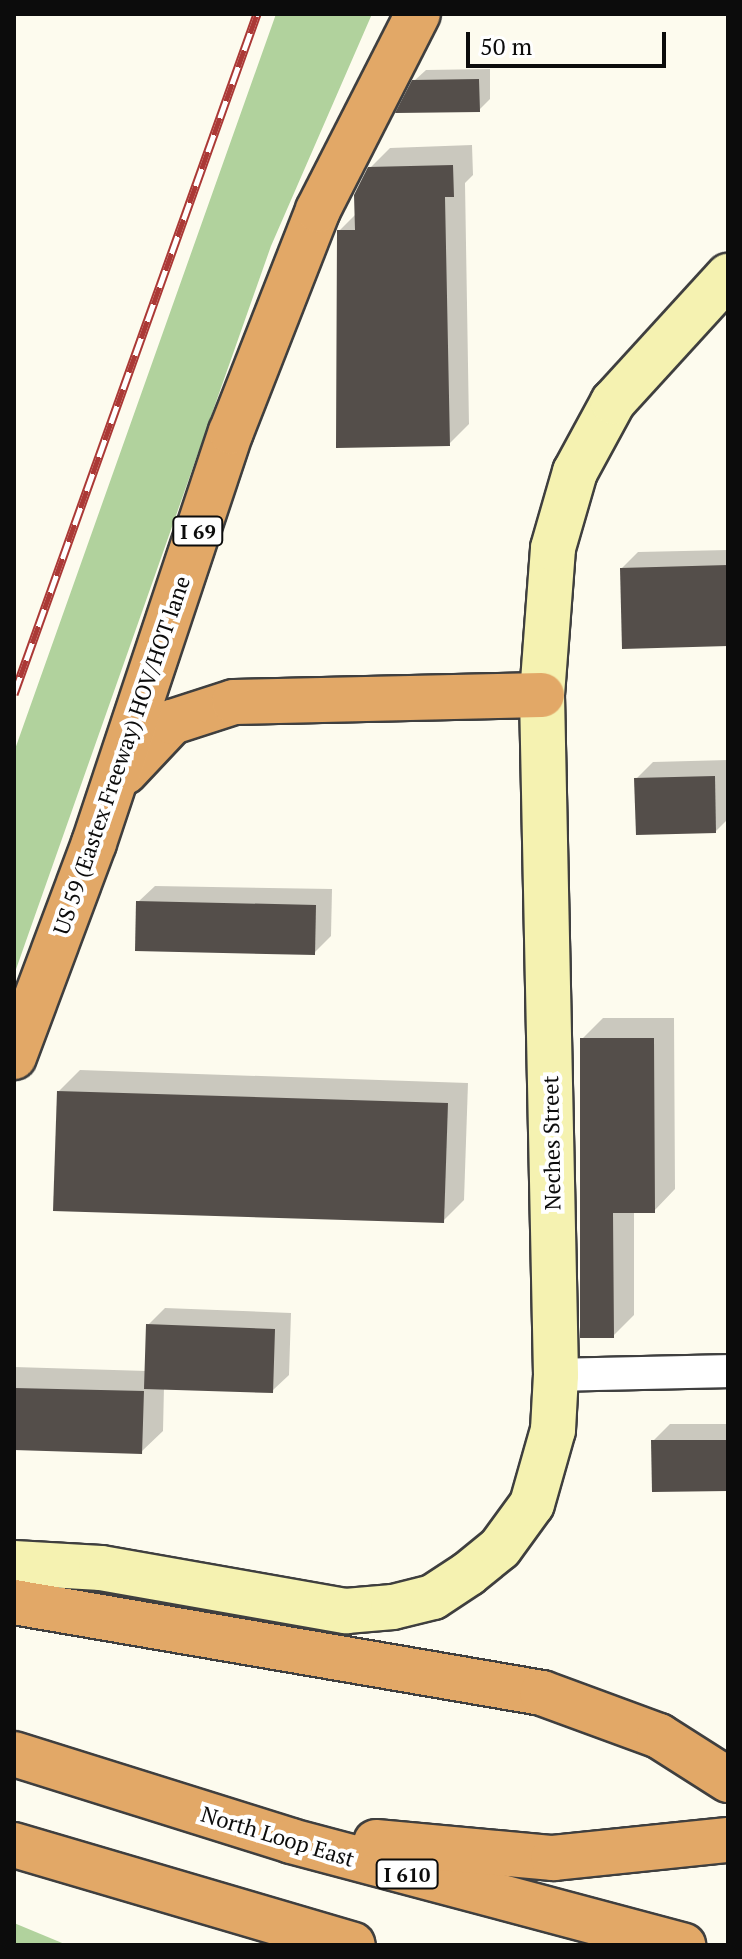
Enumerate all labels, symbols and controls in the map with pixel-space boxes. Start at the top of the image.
scale bar [470,16,670,66]
text: 50 m [480,30,532,62]
road number: I 69 [172,515,224,547]
street label: US 59 (Eastex Freeway) HOV/HOT lane [47,572,195,938]
street label: Neches Street [537,1075,565,1211]
street label: North Loop East [198,1800,358,1872]
road number: I 610 [375,1858,439,1890]

